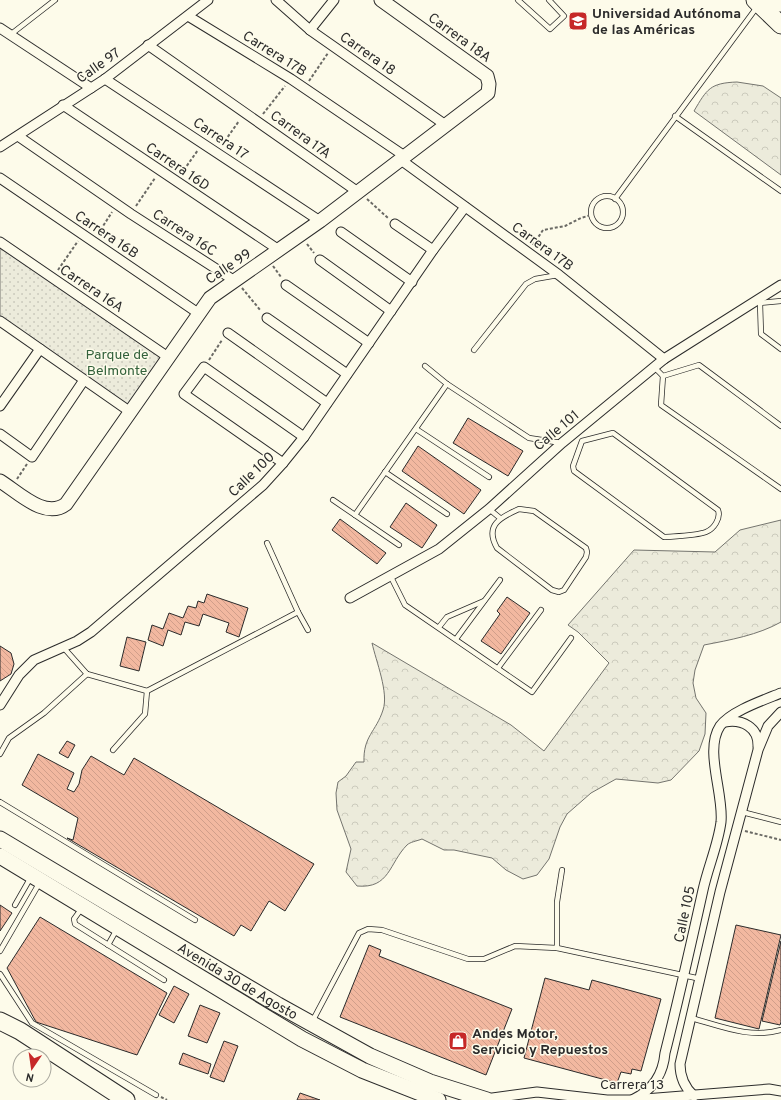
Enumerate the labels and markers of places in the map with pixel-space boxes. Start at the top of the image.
place label: Universidad Autónoma de las Américas [592,6,741,39]
school or university icon: Universidad Autónoma de las Américas [567,10,589,32]
place label: Andes Motor, Servicio y Repuestos [472,1026,608,1059]
shop icon: Andes Motor, Servicio y Repuestos [447,1030,469,1052]

